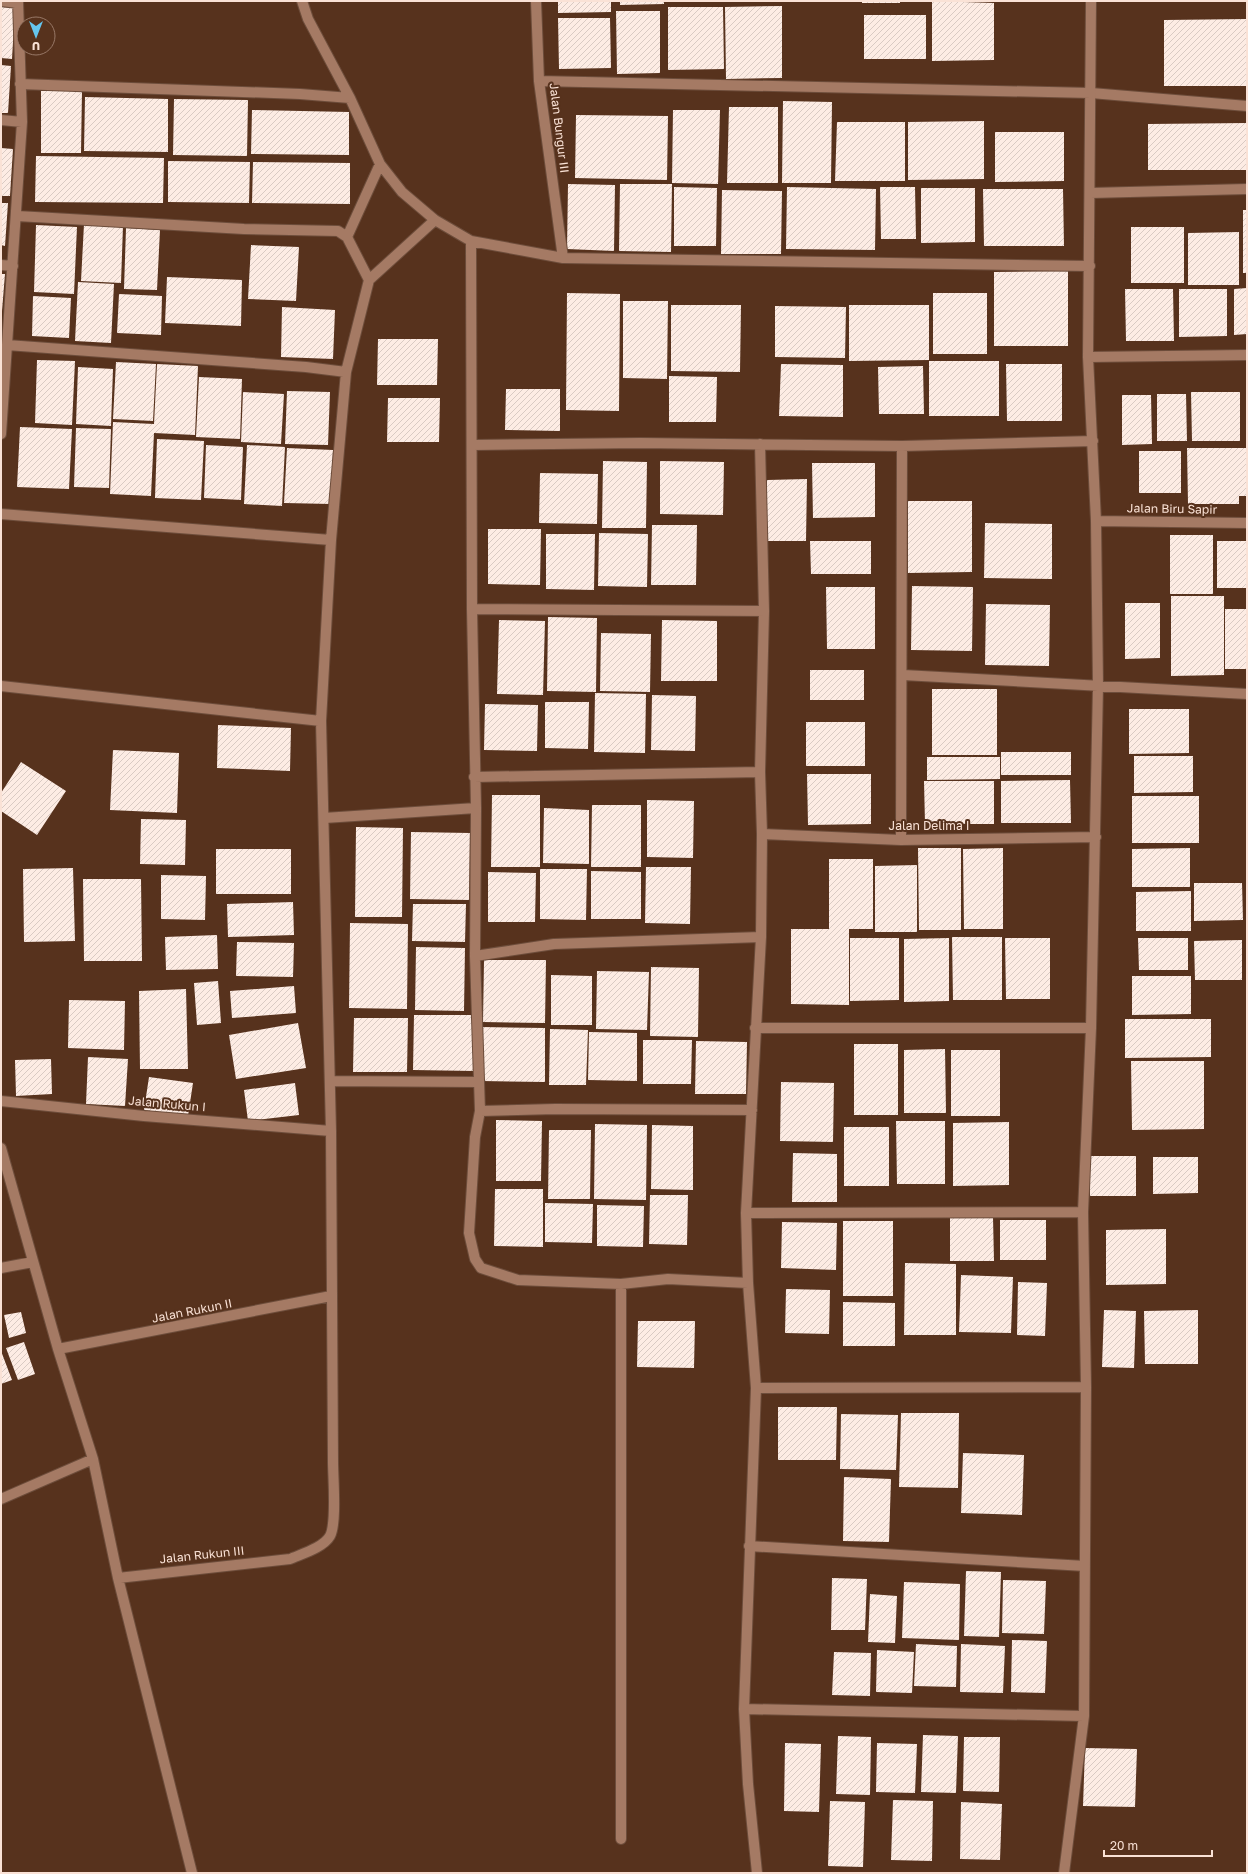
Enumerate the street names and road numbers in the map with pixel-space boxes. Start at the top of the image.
street label: Jalan Bungur III [547,82,572,174]
street label: Jalan Biru Sapir [1127,500,1218,517]
street label: Jalan Delima I [888,818,970,833]
street label: Jalan Rukun I [128,1093,206,1114]
street label: Jalan Rukun II [150,1295,233,1326]
street label: Jalan Rukun III [159,1543,245,1566]

